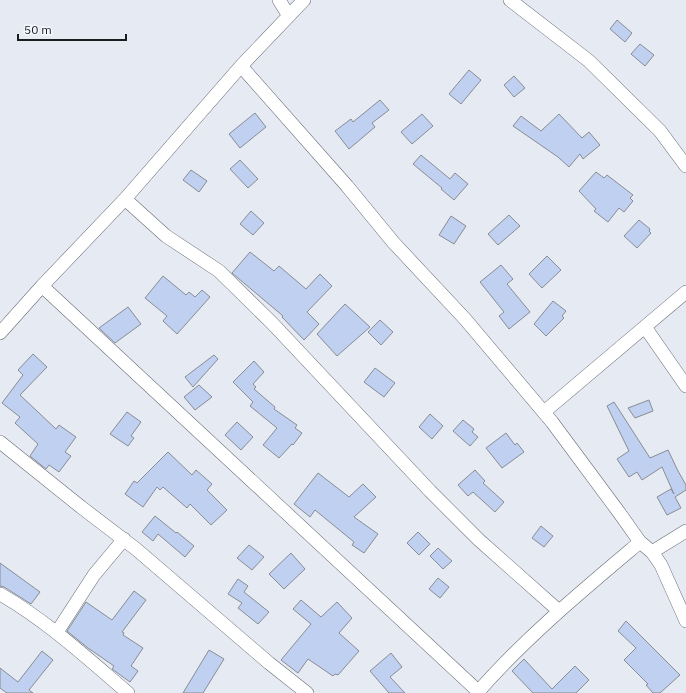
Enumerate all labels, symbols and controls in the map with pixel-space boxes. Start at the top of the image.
scale bar [18,16,126,42]
text: 50 m [24,22,52,37]

